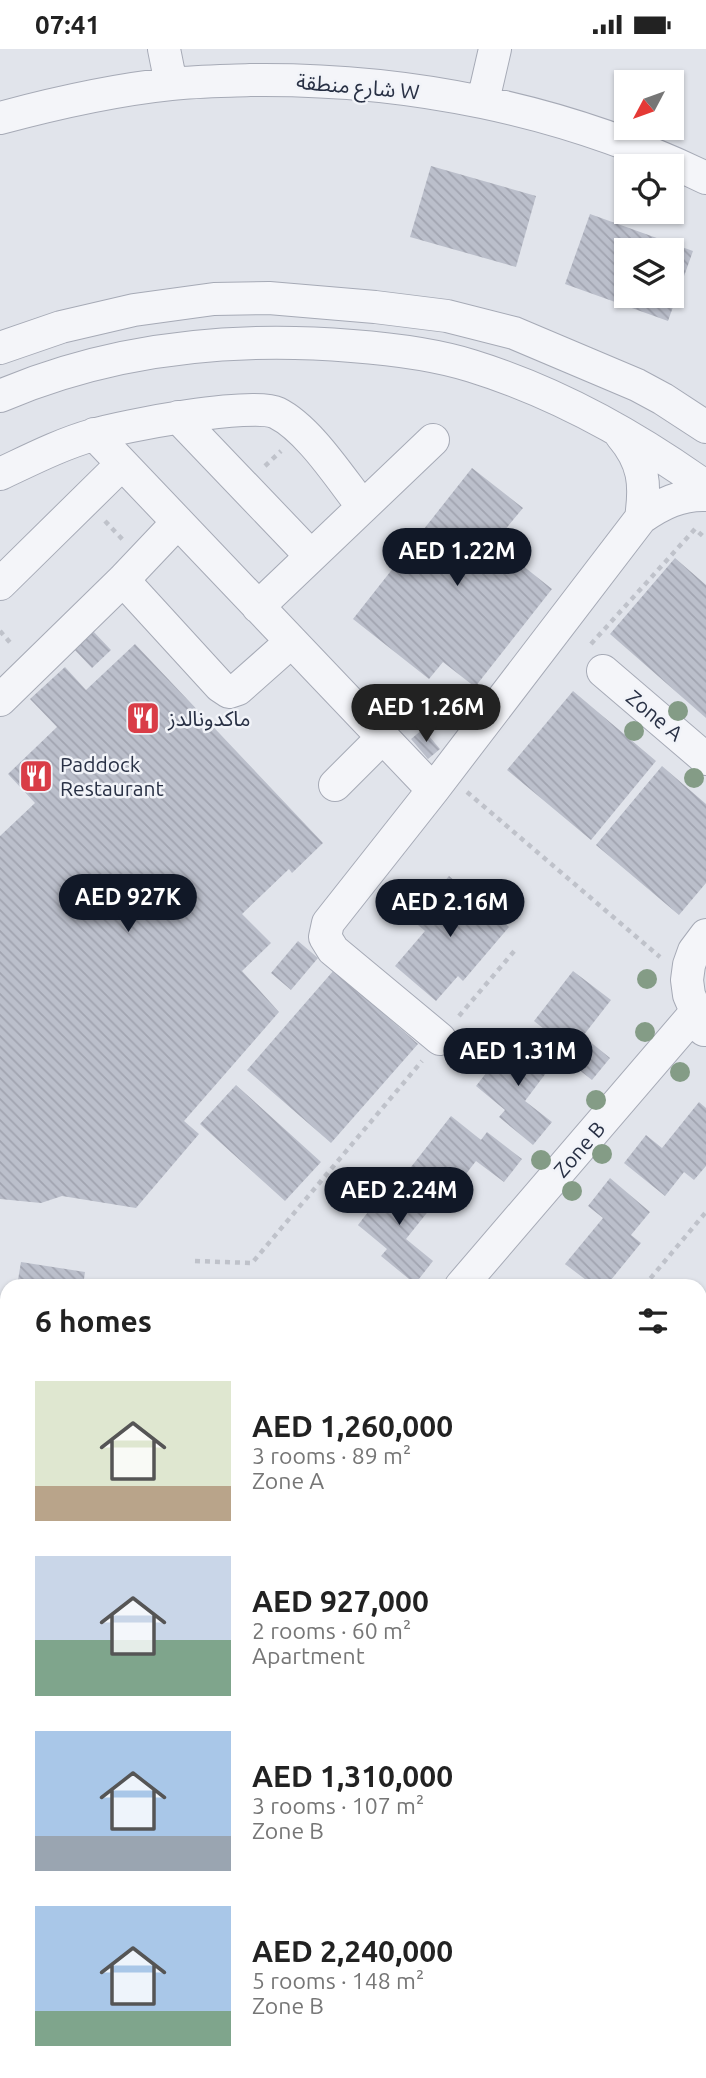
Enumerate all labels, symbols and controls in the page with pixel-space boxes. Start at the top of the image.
text: 07:41 [35,10,100,39]
street label: شارع منطقة W [295,69,421,107]
north arrow [614,70,684,140]
map controls [614,70,684,308]
button: locate [614,154,684,224]
button: layers [614,238,684,308]
pin: AED 1.22M [377,529,537,588]
text: AED 1.22M [398,538,516,563]
pin: AED 1.26M [346,685,506,744]
street label: Zone A [622,685,688,746]
text: AED 1.26M [367,694,485,719]
restaurant icon: ماكدونالدز [124,699,162,737]
place label: ماكدونالدز [167,706,250,731]
place label: Paddock Restaurant [60,752,164,800]
restaurant icon: Paddock Restaurant [17,757,55,795]
pin: AED 927K [56,875,200,934]
pin: AED 2.16M [370,879,530,939]
text: AED 927K [75,884,181,909]
text: AED 2.16M [391,889,509,914]
pin: AED 1.31M [438,1028,598,1088]
text: AED 1.31M [459,1038,577,1063]
street label: Zone B [548,1116,610,1182]
pin: AED 2.24M [319,1167,479,1227]
text: AED 2.24M [340,1177,458,1202]
icon: filters [634,1302,672,1340]
text: 6 homes [35,1304,152,1338]
icon: home [91,1409,175,1493]
text: AED 1,260,000 [252,1409,453,1443]
text: 3 rooms · 89 m² [252,1443,411,1468]
text: Zone A [252,1468,324,1493]
icon: home [91,1584,175,1668]
text: AED 927,000 [252,1584,429,1618]
text: 2 rooms · 60 m² [252,1618,411,1643]
text: Apartment [252,1643,365,1668]
icon: home [91,1759,175,1843]
text: AED 1,310,000 [252,1759,453,1793]
text: 3 rooms · 107 m² [252,1793,424,1818]
text: Zone B [252,1818,324,1843]
icon: home [91,1934,175,2018]
text: AED 2,240,000 [252,1934,453,1968]
text: 5 rooms · 148 m² [252,1968,424,1993]
text: Zone B [252,1993,324,2018]

